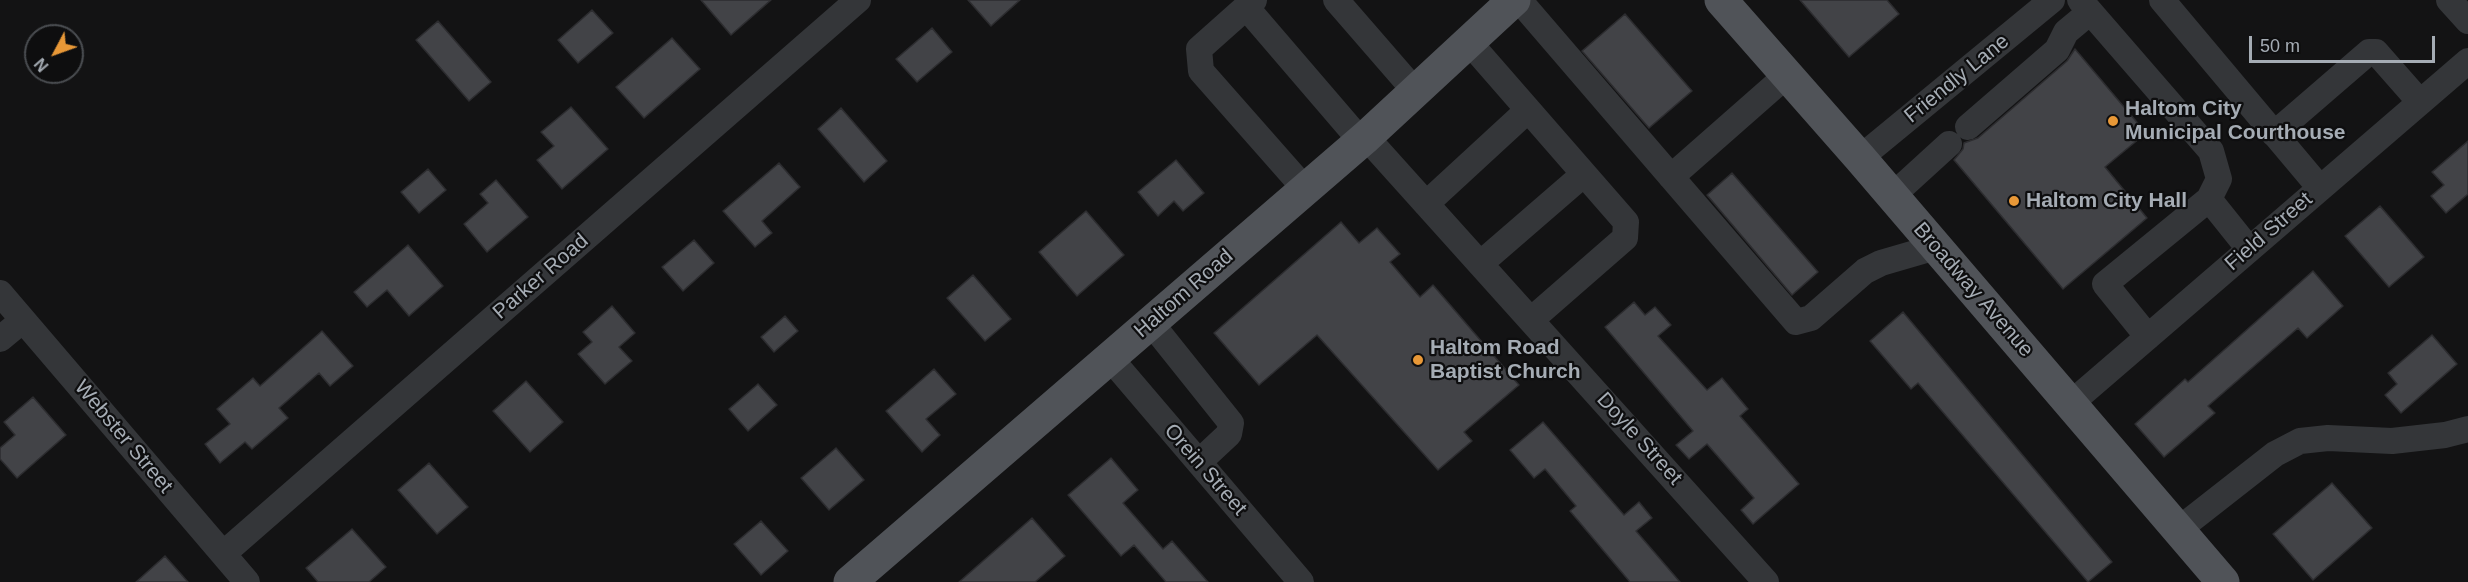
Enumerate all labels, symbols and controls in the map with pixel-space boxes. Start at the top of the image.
north arrow [24,24,84,84]
scale bar [2252,24,2438,62]
street label: Friendly Lane [1900,29,2014,129]
text: 50 m [2260,36,2300,56]
text: N [31,55,52,75]
place label: Haltom City Municipal Courthouse [2125,96,2346,146]
marker: Haltom City Municipal Courthouse [2106,114,2120,128]
street label: Field Street [2220,187,2318,277]
place label: Haltom City Hall [2026,188,2187,214]
marker: Haltom City Hall [2007,194,2021,208]
street label: Broadway Avenue [1908,218,2038,362]
street label: Parker Road [488,229,594,325]
street label: Haltom Road [1129,244,1239,344]
place label: Haltom Road Baptist Church [1430,335,1581,385]
marker: Haltom Road Baptist Church [1411,353,1425,367]
street label: Webster Street [68,375,178,499]
street label: Doyle Street [1591,388,1687,490]
street label: Orein Street [1158,419,1252,521]

